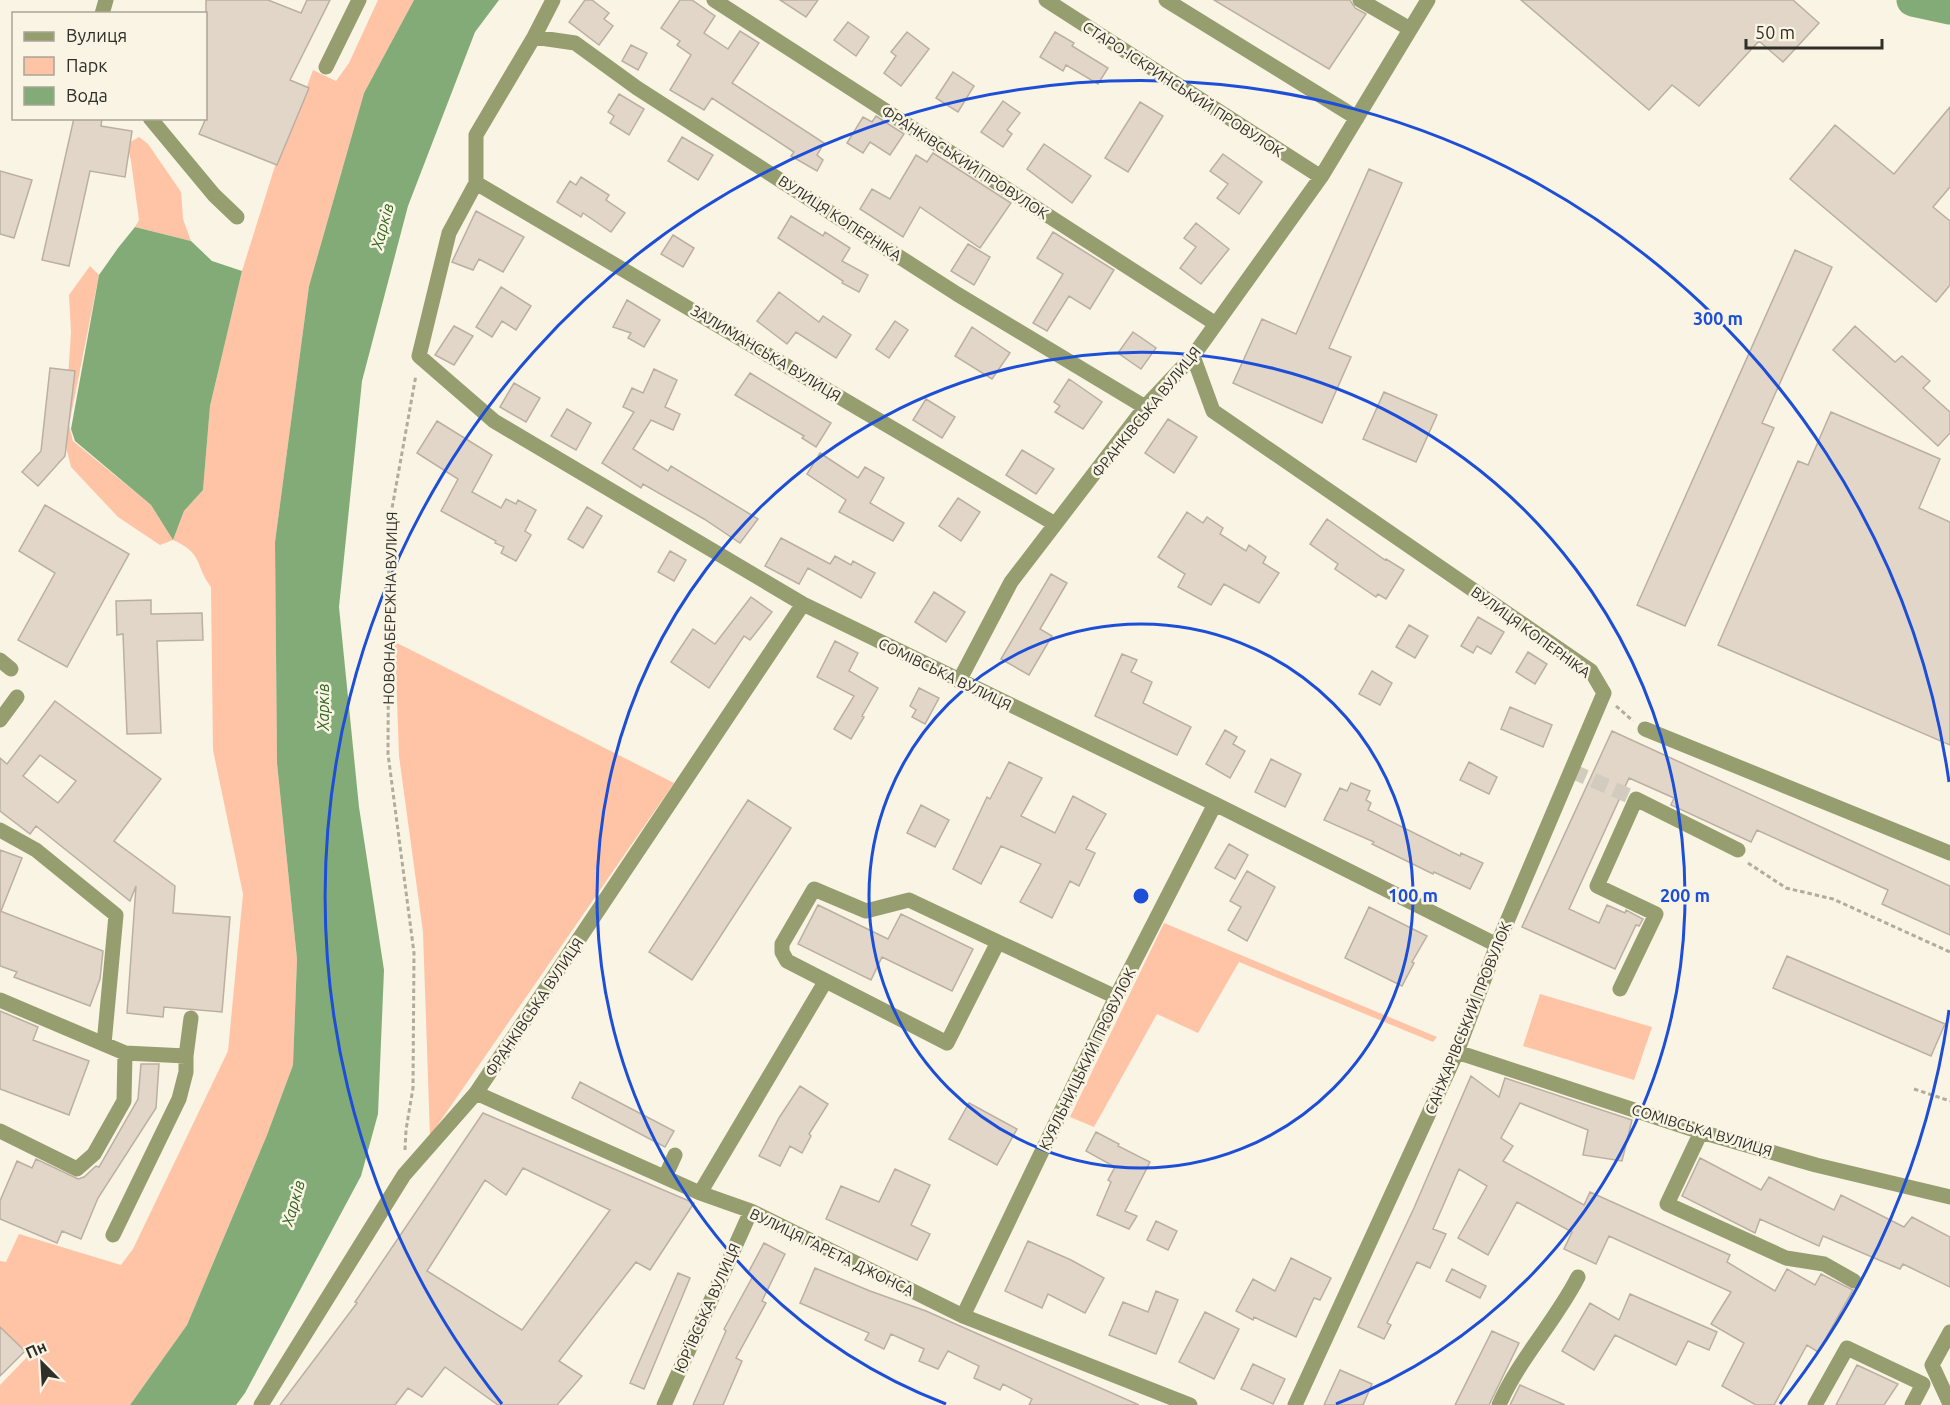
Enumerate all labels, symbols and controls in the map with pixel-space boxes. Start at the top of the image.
legend [12,12,207,120]
scale bar [1746,12,1882,50]
street label: СТАРО-ІСКРИНСЬКИЙ ПРОВУЛОК [1080,18,1286,160]
text: 50 m [1755,22,1795,42]
text: Вулиця [66,25,127,45]
text: Парк [66,55,107,75]
text: Вода [66,85,108,105]
street label: ФРАНКІВСЬКИЙ ПРОВУЛОК [878,102,1052,222]
street label: ВУЛИЦЯ КОПЕРНІКА [775,172,905,264]
water label: Харків [367,201,397,252]
street label: ЗАЛИМАНСЬКА ВУЛИЦЯ [688,301,844,405]
text: 300 m [1693,308,1743,328]
street label: ФРАНКІВСЬКА ВУЛИЦЯ [1088,343,1204,481]
street label: НОВОНАБЕРЕЖНА ВУЛИЦЯ [380,511,400,705]
street label: ВУЛИЦЯ КОПЕРНІКА [1468,583,1594,681]
street label: СОМІВСЬКА ВУЛИЦЯ [876,634,1014,714]
water label: Харків [314,684,332,731]
text: 100 m [1388,885,1438,905]
text: 200 m [1660,885,1710,905]
centre of rings [1131,886,1151,906]
street label: САНЖАРІВСЬКИЙ ПРОВУЛОК [1421,919,1515,1117]
street label: ФРАНКІВСЬКА ВУЛИЦЯ [481,935,587,1079]
street label: КУЯЛЬНИЦЬКИЙ ПРОВУЛОК [1035,965,1139,1153]
street label: СОМІВСЬКА ВУЛИЦЯ [1630,1101,1774,1159]
water label: Харків [278,1178,308,1229]
street label: ВУЛИЦЯ ҐАРЕТА ДЖОНСА [747,1205,917,1299]
street label: ЮР’ЇВСЬКА ВУЛИЦЯ [671,1240,743,1376]
north arrow [12,1333,72,1393]
text: Пн [23,1337,49,1362]

